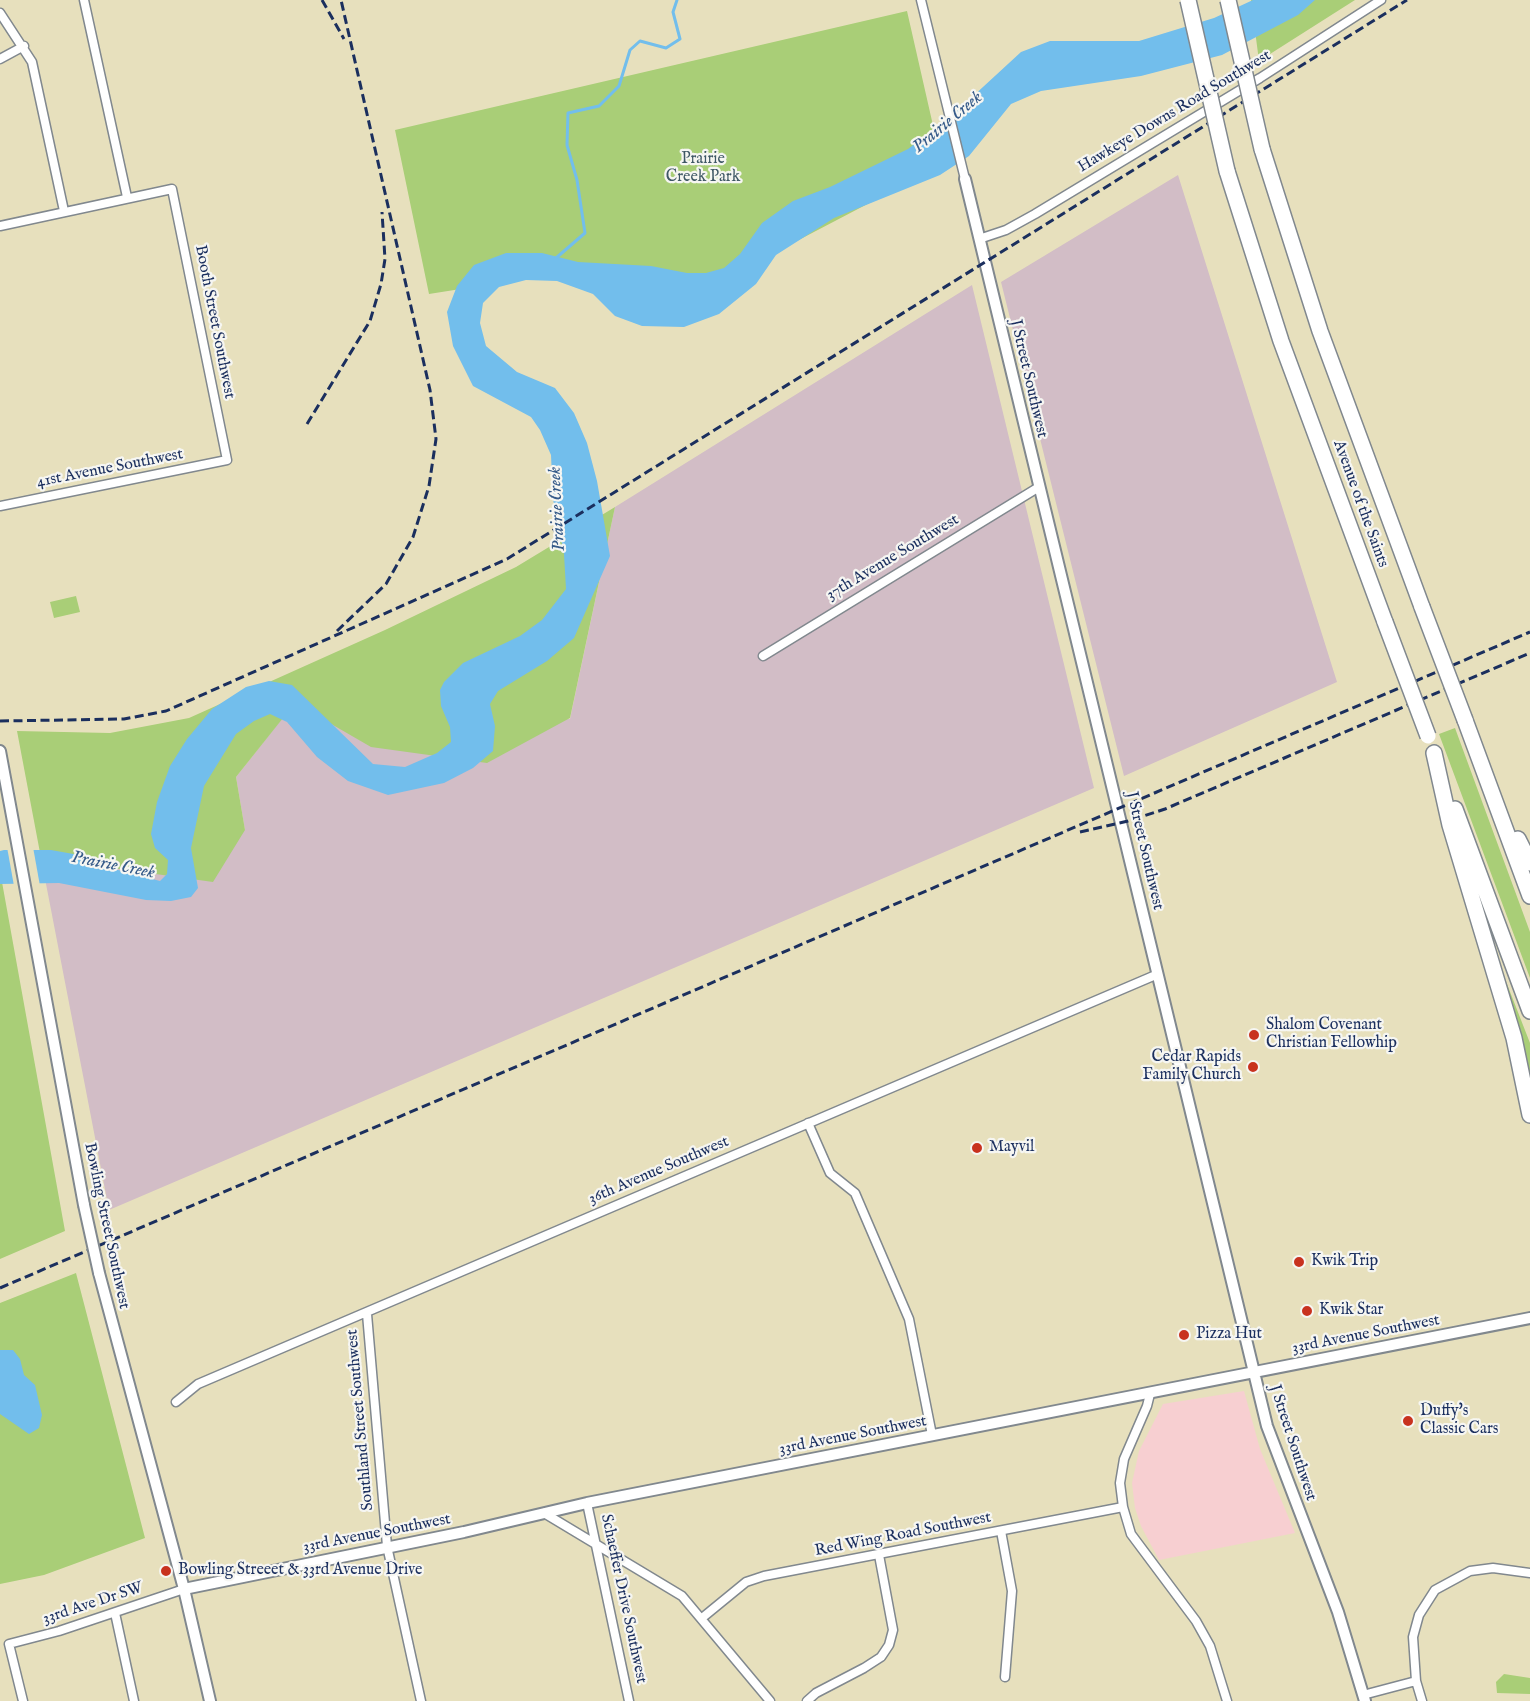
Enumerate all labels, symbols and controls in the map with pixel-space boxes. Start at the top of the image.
street label: Hawkeye Downs Road Southwest [1075,47,1275,177]
water label: Prairie Creek [909,88,987,158]
park label: Prairie Creek Park [666,150,740,188]
street label: Booth Street Southwest [190,243,238,401]
street label: J Street Southwest [1005,318,1051,440]
street label: Avenue of the Saints [1328,438,1392,570]
street label: 41st Avenue Southwest [35,445,185,493]
water label: Prairie Creek [545,466,571,552]
street label: 37th Avenue Southwest [823,511,963,605]
street label: J Street Southwest [1121,790,1167,912]
water label: Prairie Creek [70,847,156,885]
place label: Shalom Covenant Christian Fellowhip [1266,1016,1397,1054]
marker: Shalom Covenant Christian Fellowhip [1247,1028,1261,1042]
place label: Cedar Rapids Family Church [1143,1048,1241,1086]
marker: Cedar Rapids Family Church [1246,1060,1260,1074]
street label: 36th Avenue Southwest [586,1133,732,1209]
place label: Mayvil [989,1138,1034,1158]
street label: Bowling Street Southwest [79,1141,133,1311]
marker: Mayvil [970,1141,984,1155]
place label: Kwik Trip [1311,1252,1378,1272]
marker: Kwik Trip [1292,1255,1306,1269]
place label: Kwik Star [1319,1301,1383,1321]
marker: Kwik Star [1300,1304,1314,1318]
street label: 33rd Avenue Southwest [1291,1311,1441,1359]
place label: Pizza Hut [1196,1325,1262,1345]
marker: Pizza Hut [1177,1328,1191,1342]
street label: Southland Street Southwest [344,1329,378,1511]
street label: J Street Southwest [1264,1382,1320,1504]
place label: Duffy's Classic Cars [1420,1402,1498,1440]
street label: 33rd Avenue Southwest [778,1412,928,1460]
marker: Duffy's Classic Cars [1401,1414,1415,1428]
street label: Red Wing Road Southwest [813,1508,993,1562]
street label: 33rd Avenue Southwest [302,1510,452,1558]
street label: Schaeffer Drive Southwest [596,1513,650,1685]
place label: Bowling Streeet & 33rd Avenue Drive [178,1561,422,1581]
marker: Bowling Streeet & 33rd Avenue Drive [159,1564,173,1578]
street label: 33rd Ave Dr SW [41,1579,145,1629]

